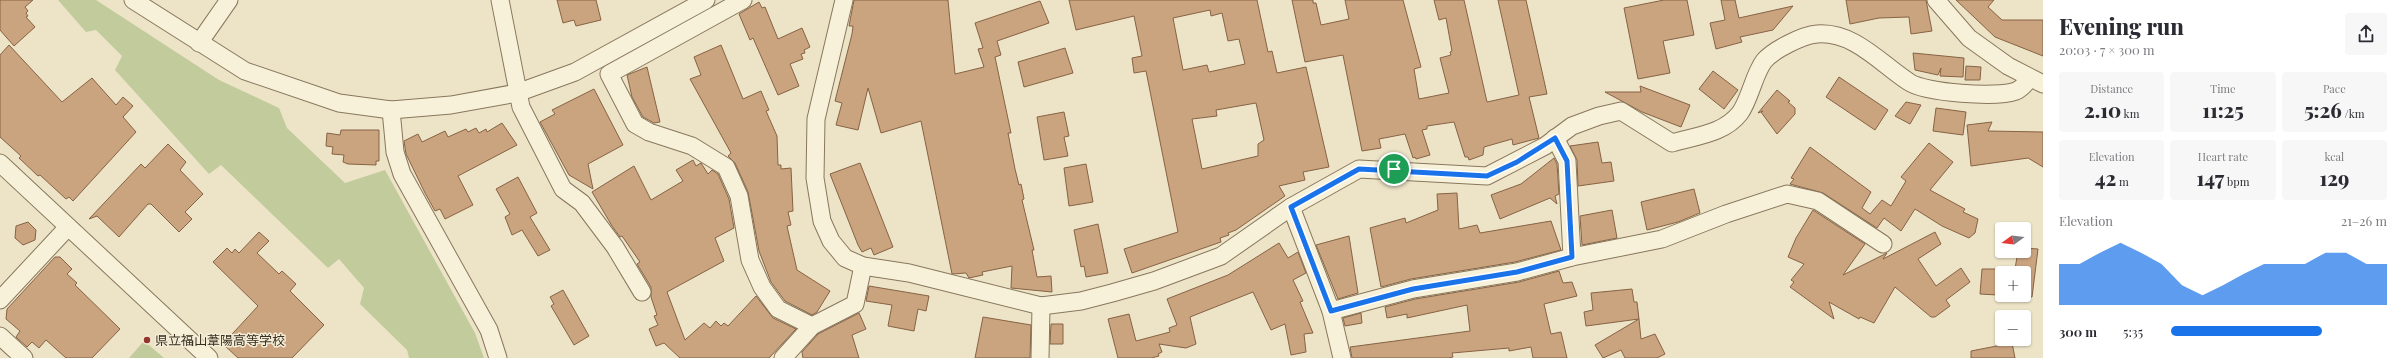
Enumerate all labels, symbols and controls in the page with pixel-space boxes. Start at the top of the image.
text: Evening run [2059,11,2184,41]
button: share [2345,13,2387,55]
text: 20:03 · 7 × 300 m [2059,41,2155,58]
text: Distance [2090,81,2133,96]
text: Time [2210,81,2236,96]
text: Pace [2323,81,2346,96]
text: 2.10 [2084,96,2121,123]
text: 11:25 [2202,96,2244,123]
text: 5:26 [2304,96,2342,123]
text: km [2121,106,2139,121]
text: /km [2342,106,2365,121]
text: Elevation [2089,149,2135,164]
text: Heart rate [2198,149,2248,164]
text: kcal [2324,149,2344,164]
pin [1377,152,1411,186]
icon: arrive [1383,158,1405,180]
text: 42 [2095,164,2116,191]
text: 147 [2197,164,2224,191]
text: 129 [2319,164,2349,191]
text: m [2116,174,2129,189]
text: bpm [2224,174,2249,189]
text: Elevation [2059,212,2113,229]
text: 21–26 m [2341,212,2387,229]
north arrow [1995,222,2031,258]
map controls [1995,222,2031,346]
button: + [1995,266,2031,302]
button: − [1995,310,2031,346]
text: 300 m [2059,323,2097,340]
text: 5:35 [2123,323,2143,340]
place label: 県立福山葦陽高等学校 [155,331,285,348]
marker: 県立福山葦陽高等学校 [142,335,152,345]

